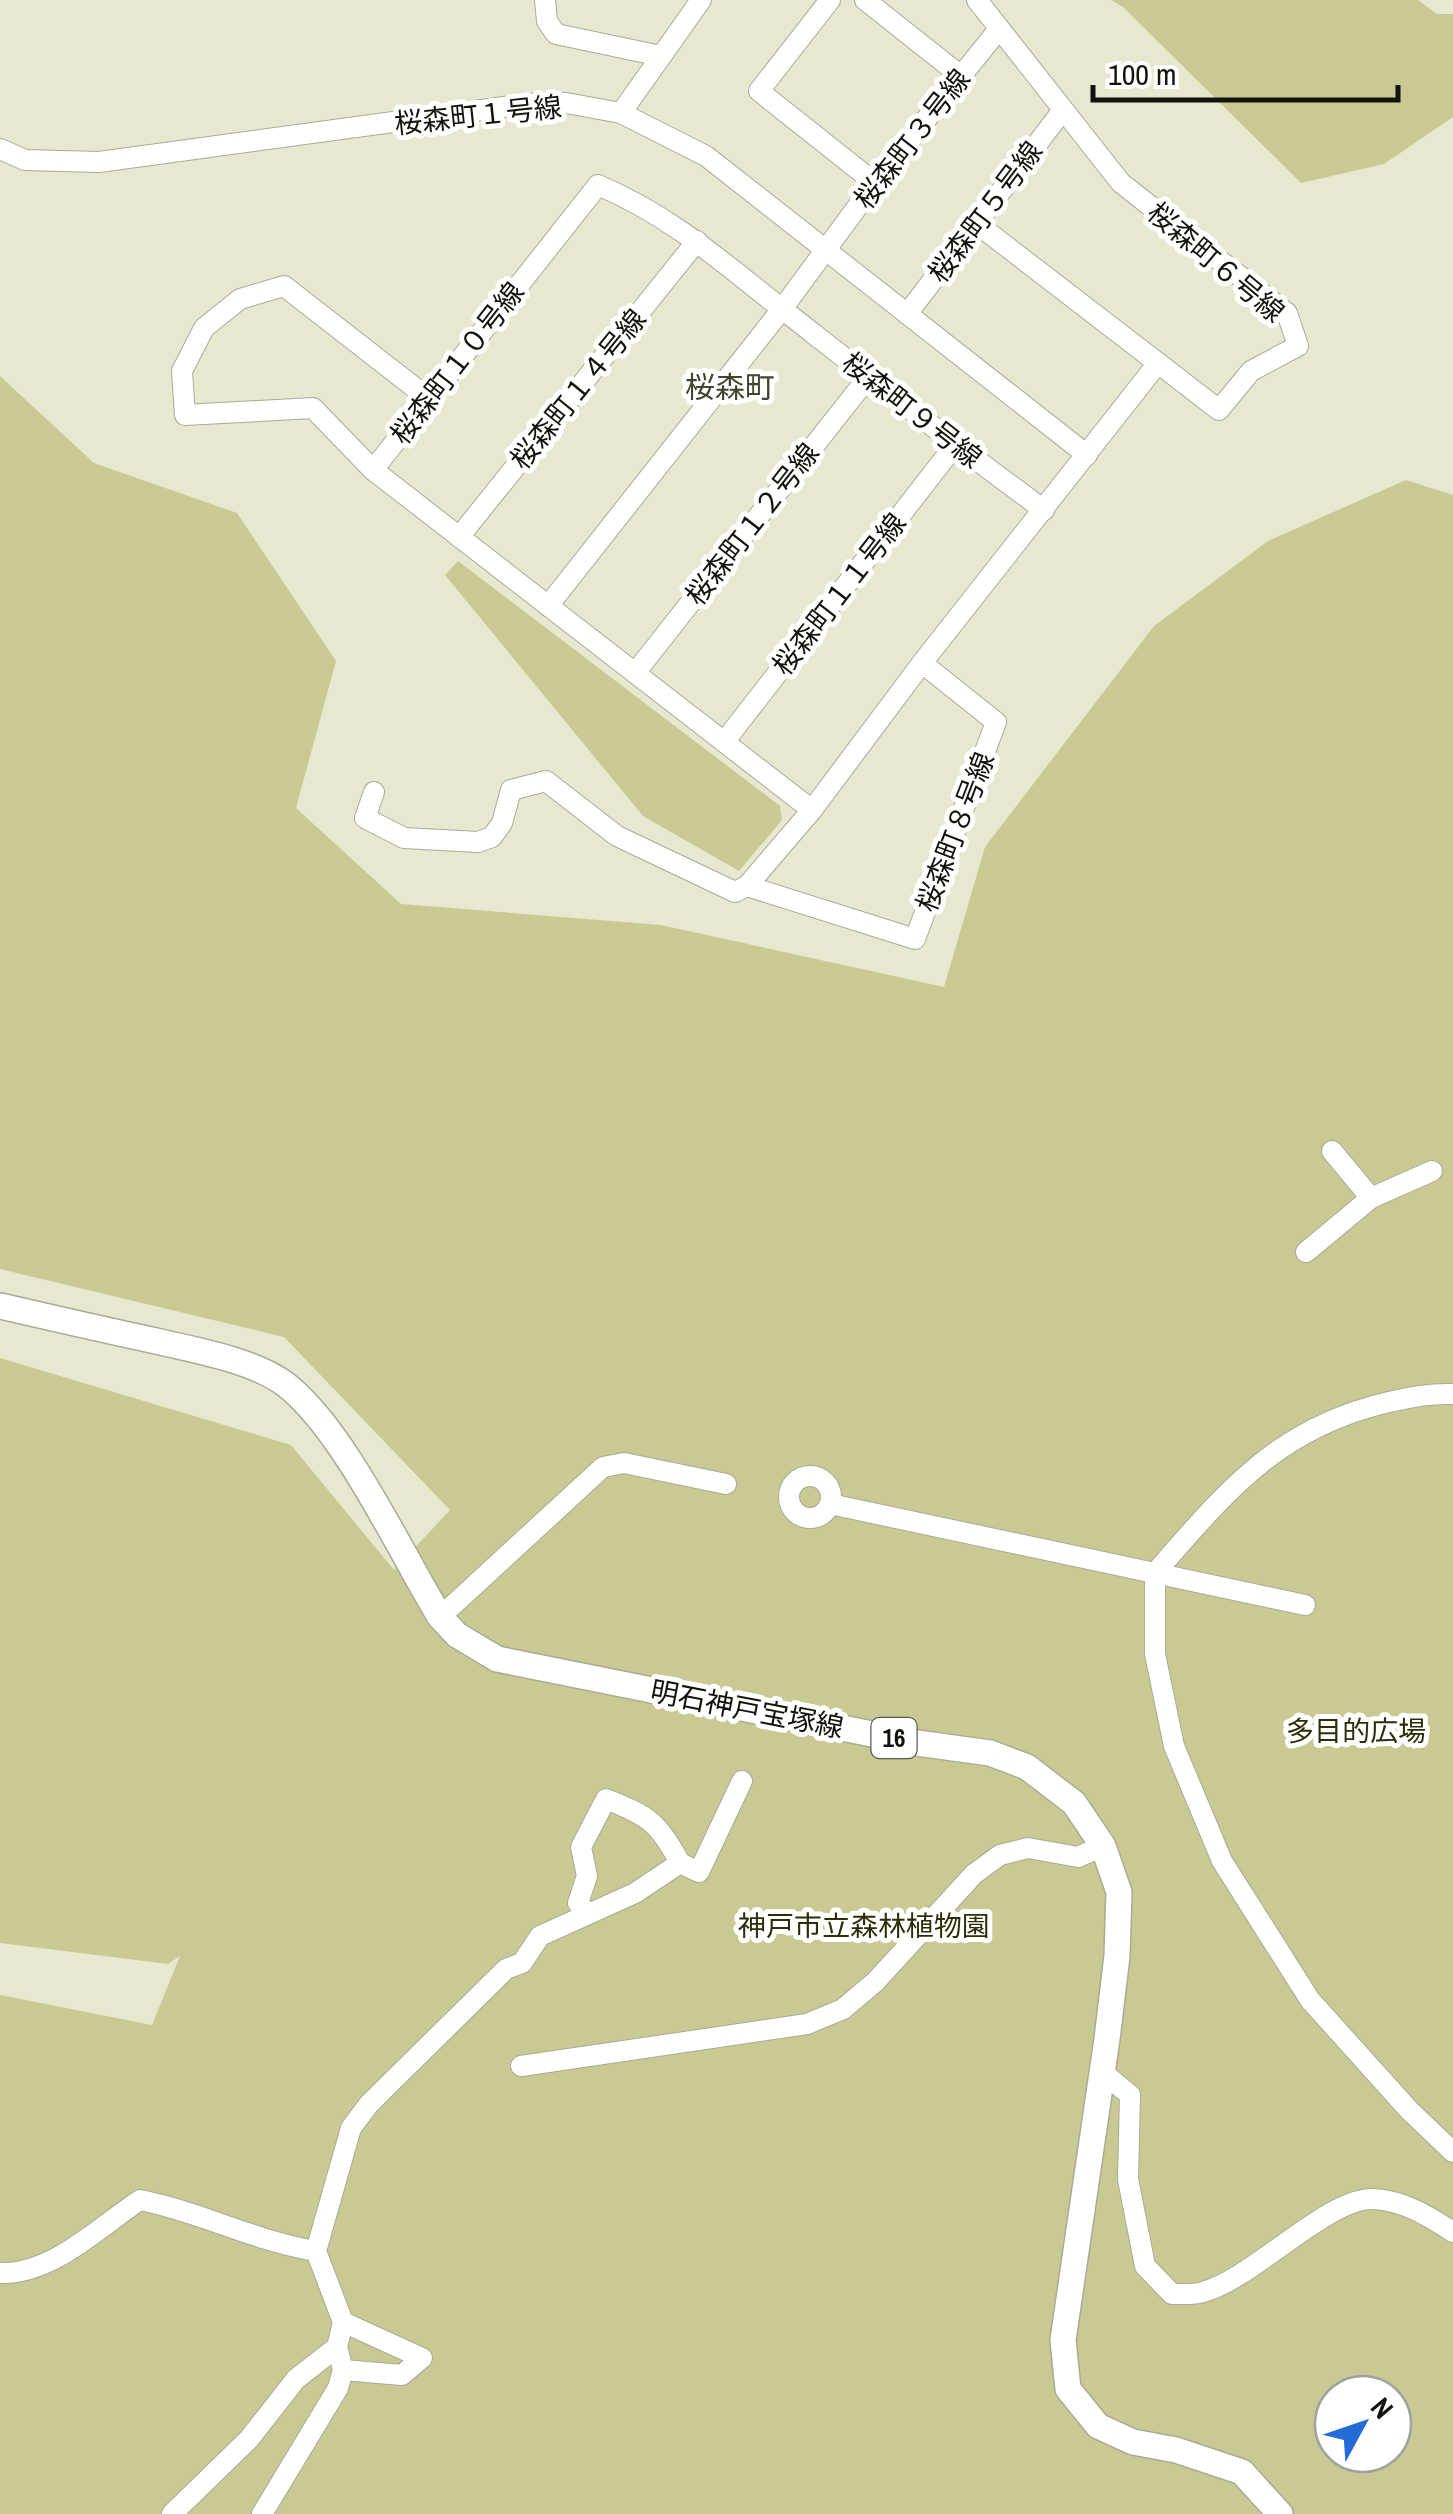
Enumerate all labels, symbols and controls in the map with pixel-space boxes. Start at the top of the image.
scale bar [1093,40,1398,102]
text: 100 m [1108,54,1176,94]
street label: 桜森町３号線 [845,61,979,217]
street label: 桜森町１号線 [392,87,564,143]
street label: 桜森町５号線 [919,133,1051,291]
street label: 桜森町６号線 [1139,193,1293,331]
street label: 桜森町１０号線 [382,274,532,452]
street label: 桜森町１４号線 [502,301,654,477]
street label: 桜森町９号線 [834,343,990,477]
district label: 桜森町 [685,367,775,407]
street label: 桜森町１２号線 [677,435,827,613]
street label: 桜森町１１号線 [764,505,914,683]
street label: 桜森町８号線 [907,747,1003,917]
street label: 明石神戸宝塚線 [647,1672,847,1746]
park label: 多目的広場 [1286,1712,1426,1750]
road number: 16 [872,1718,916,1758]
park label: 神戸市立森林植物園 [738,1907,990,1945]
north arrow [1313,2374,1413,2474]
text: N [1362,2389,1402,2426]

